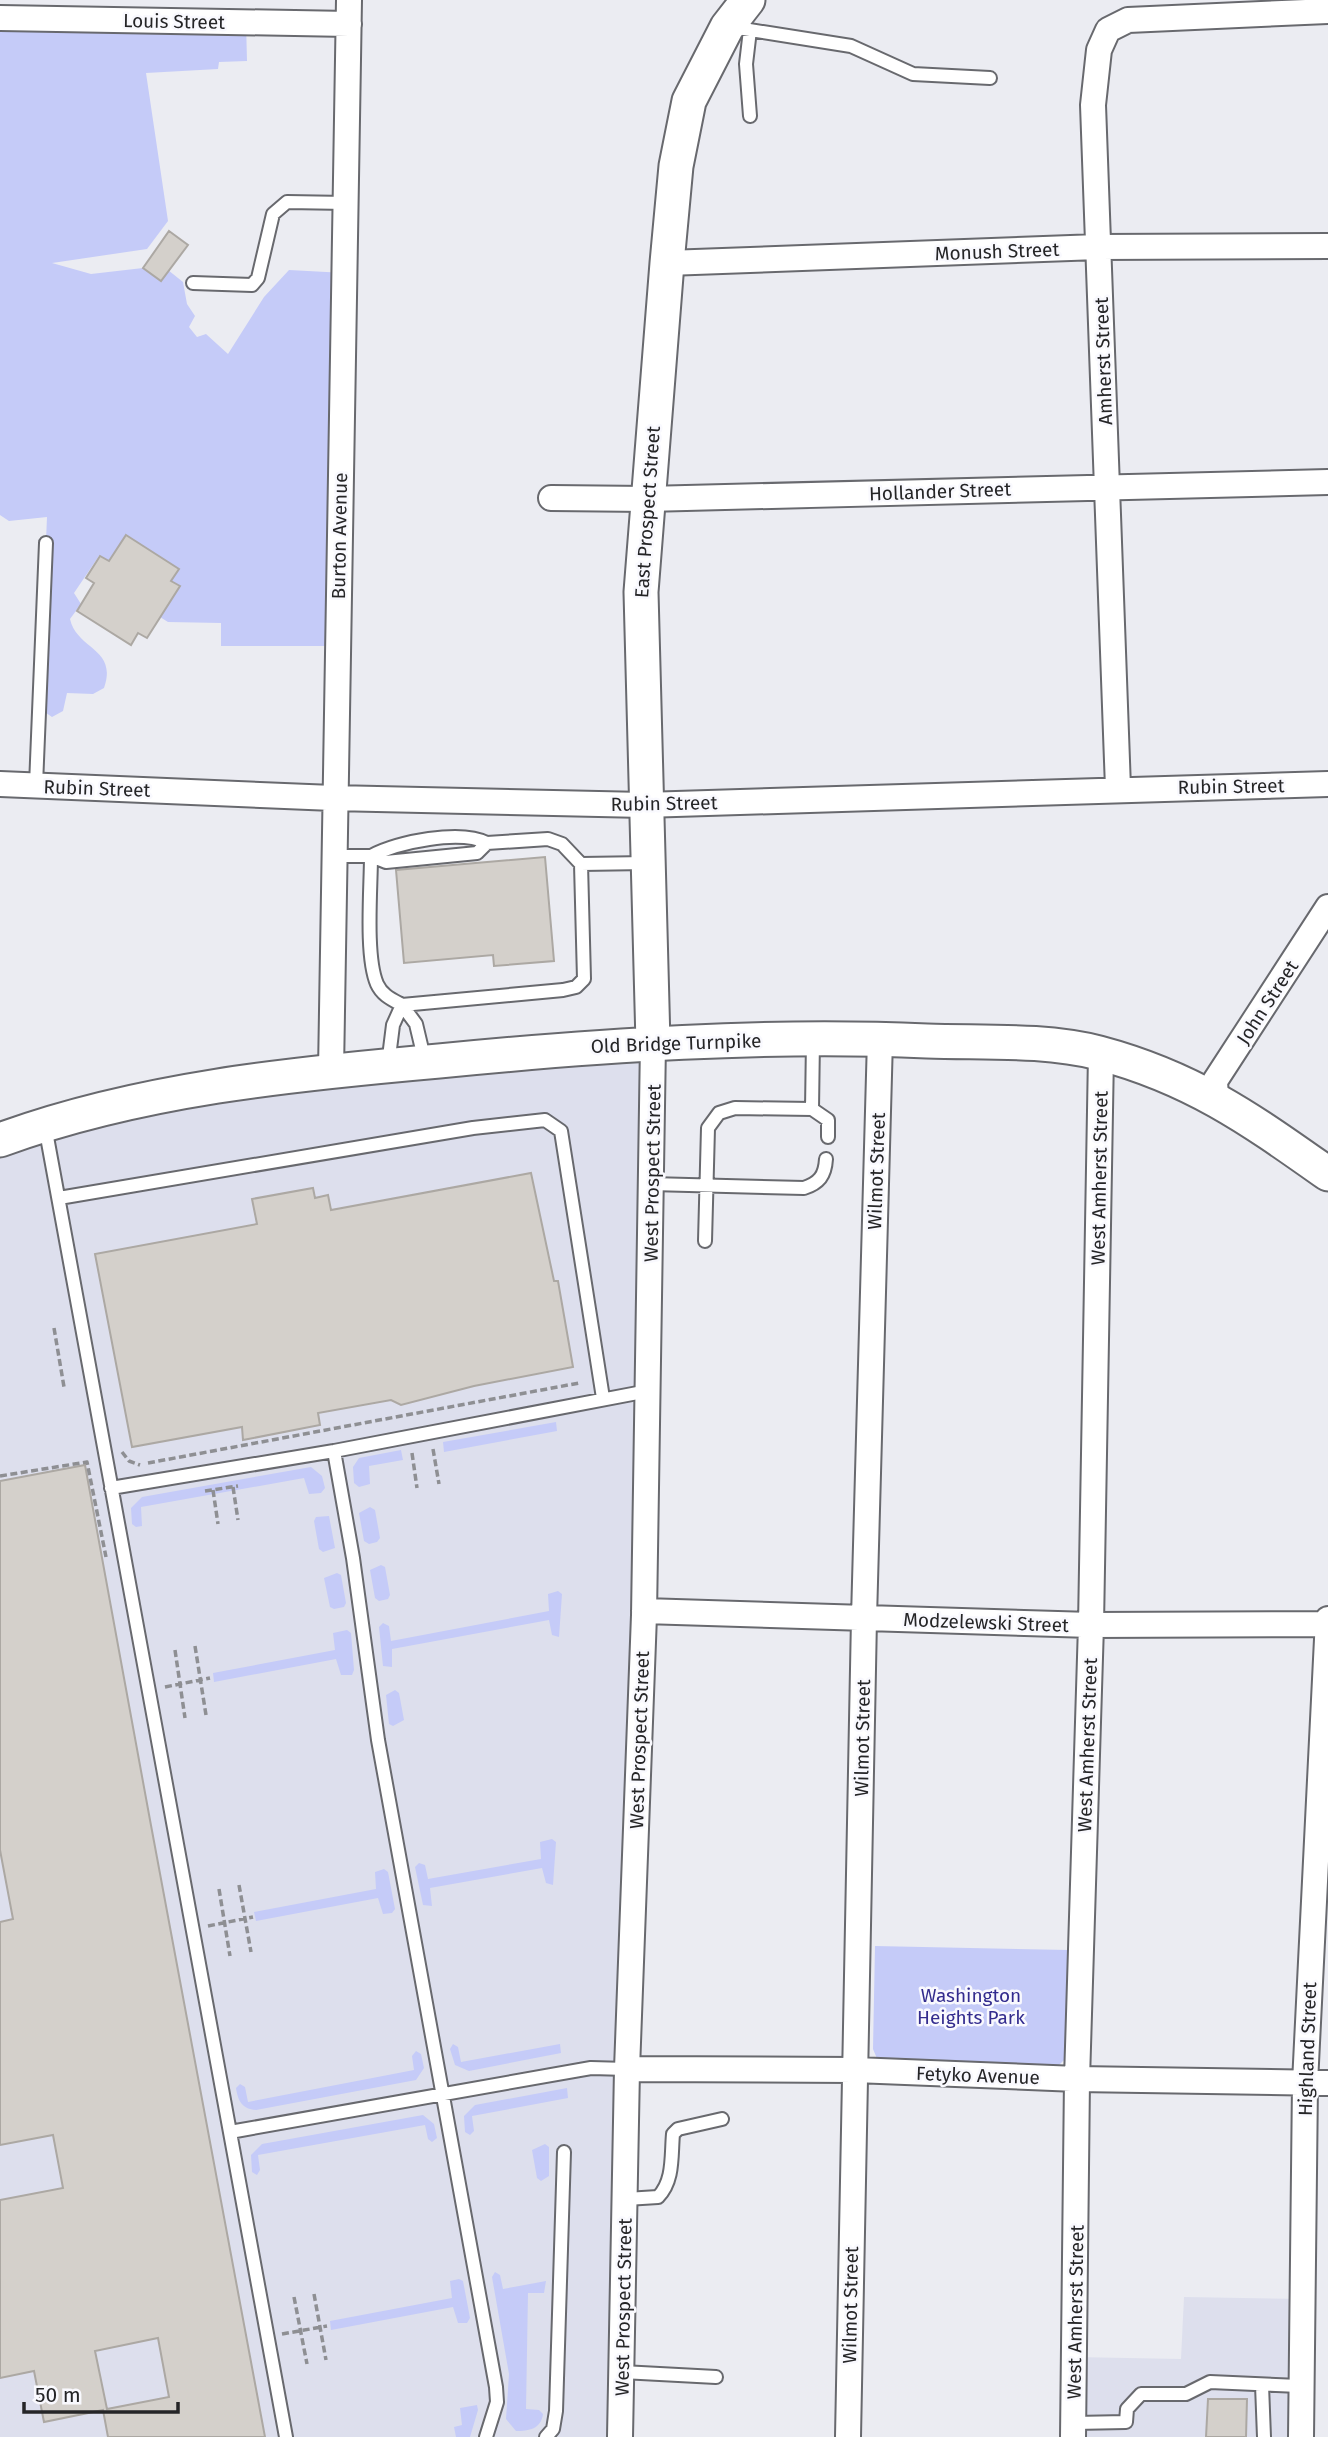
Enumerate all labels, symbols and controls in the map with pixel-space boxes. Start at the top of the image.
street label: Louis Street [123,9,225,34]
street label: Monush Street [934,238,1060,265]
street label: Amherst Street [1090,296,1117,425]
street label: East Prospect Street [630,425,665,599]
street label: Burton Avenue [327,472,352,600]
street label: Hollander Street [869,478,1012,505]
street label: Rubin Street [1177,774,1285,799]
street label: Rubin Street [43,775,151,802]
street label: Rubin Street [610,791,718,816]
street label: John Street [1232,956,1303,1049]
street label: Old Bridge Turnpike [590,1029,762,1058]
street label: West Prospect Street [639,1084,666,1262]
street label: West Amherst Street [1086,1090,1113,1266]
street label: Wilmot Street [863,1112,890,1230]
street label: Modzelewski Street [903,1608,1069,1637]
street label: West Prospect Street [625,1650,654,1829]
street label: West Amherst Street [1073,1657,1102,1833]
street label: Wilmot Street [850,1679,875,1797]
street label: Highland Street [1294,1981,1321,2116]
park label: Washington Heights Park [917,1984,1025,2029]
street label: Fetyko Avenue [916,2062,1040,2089]
street label: West Prospect Street [610,2218,637,2396]
street label: West Amherst Street [1062,2224,1089,2400]
street label: Wilmot Street [838,2246,863,2364]
scale bar [24,2370,178,2414]
text: 50 m [35,2382,81,2408]

